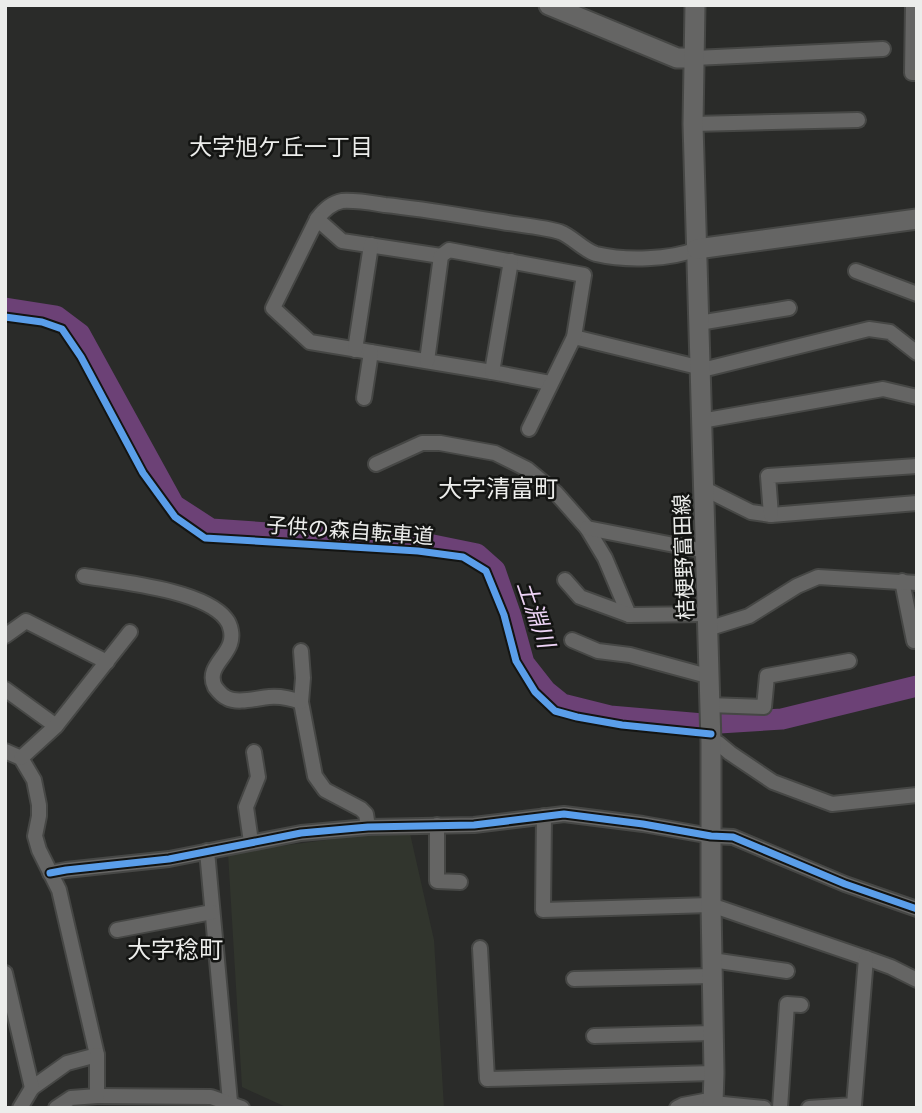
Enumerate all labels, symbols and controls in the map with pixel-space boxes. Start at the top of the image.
district label: 大字旭ケ丘一丁目 [189,130,373,162]
district label: 大字清富町 [438,471,558,504]
street label: 桔梗野富田線 [667,494,699,620]
street label: 子供の森自転車道 [265,510,435,550]
water label: 土淵川 [511,576,564,655]
district label: 大字稔町 [127,932,223,965]

